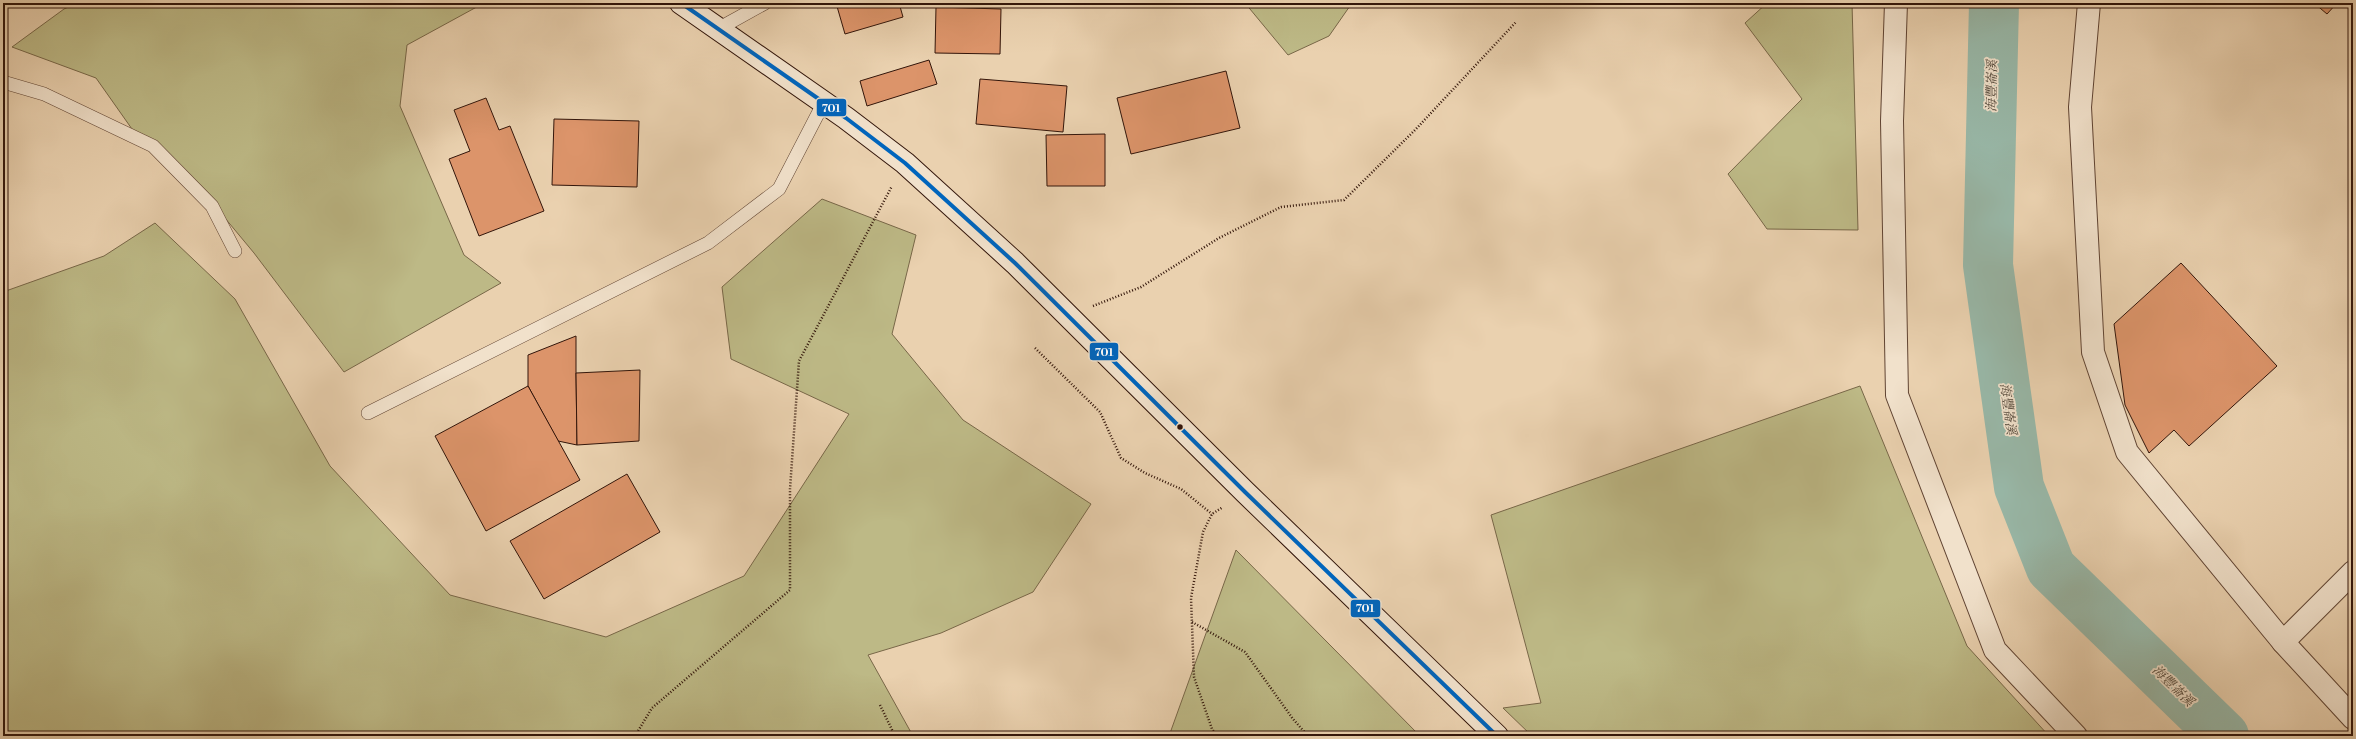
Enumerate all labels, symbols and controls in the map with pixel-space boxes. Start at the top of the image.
water label: 海豐崙溪 [1984,58,2000,112]
line badge: 701 [816,98,847,117]
text: 701 [821,102,841,116]
line badge: 701 [1089,342,1119,361]
text: 701 [1094,346,1114,360]
water label: 海豐崙溪 [1996,382,2020,438]
unlabelled marker [1175,422,1185,432]
line badge: 701 [1350,599,1381,618]
text: 701 [1355,602,1375,616]
water label: 海豐崙溪 [2149,662,2199,711]

